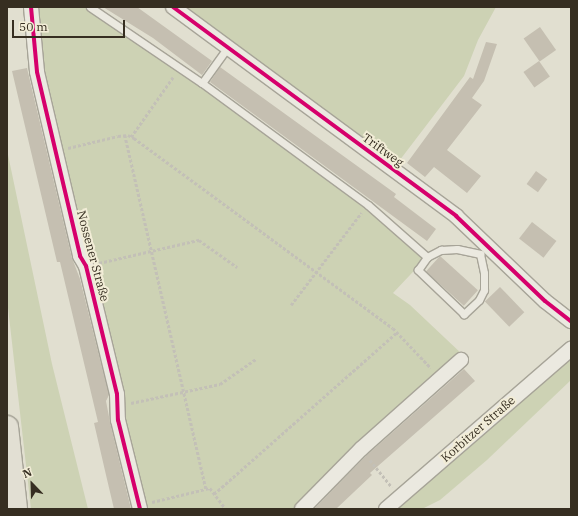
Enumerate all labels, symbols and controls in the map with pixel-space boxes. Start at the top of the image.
scale bar [14,12,127,38]
text: 50 m [19,19,48,34]
street label: Triftweg [360,130,406,170]
street label: Nossener Straße [74,209,112,303]
street label: Korbitzer Straße [438,393,518,465]
north arrow [12,464,52,504]
text: N [21,465,34,481]

